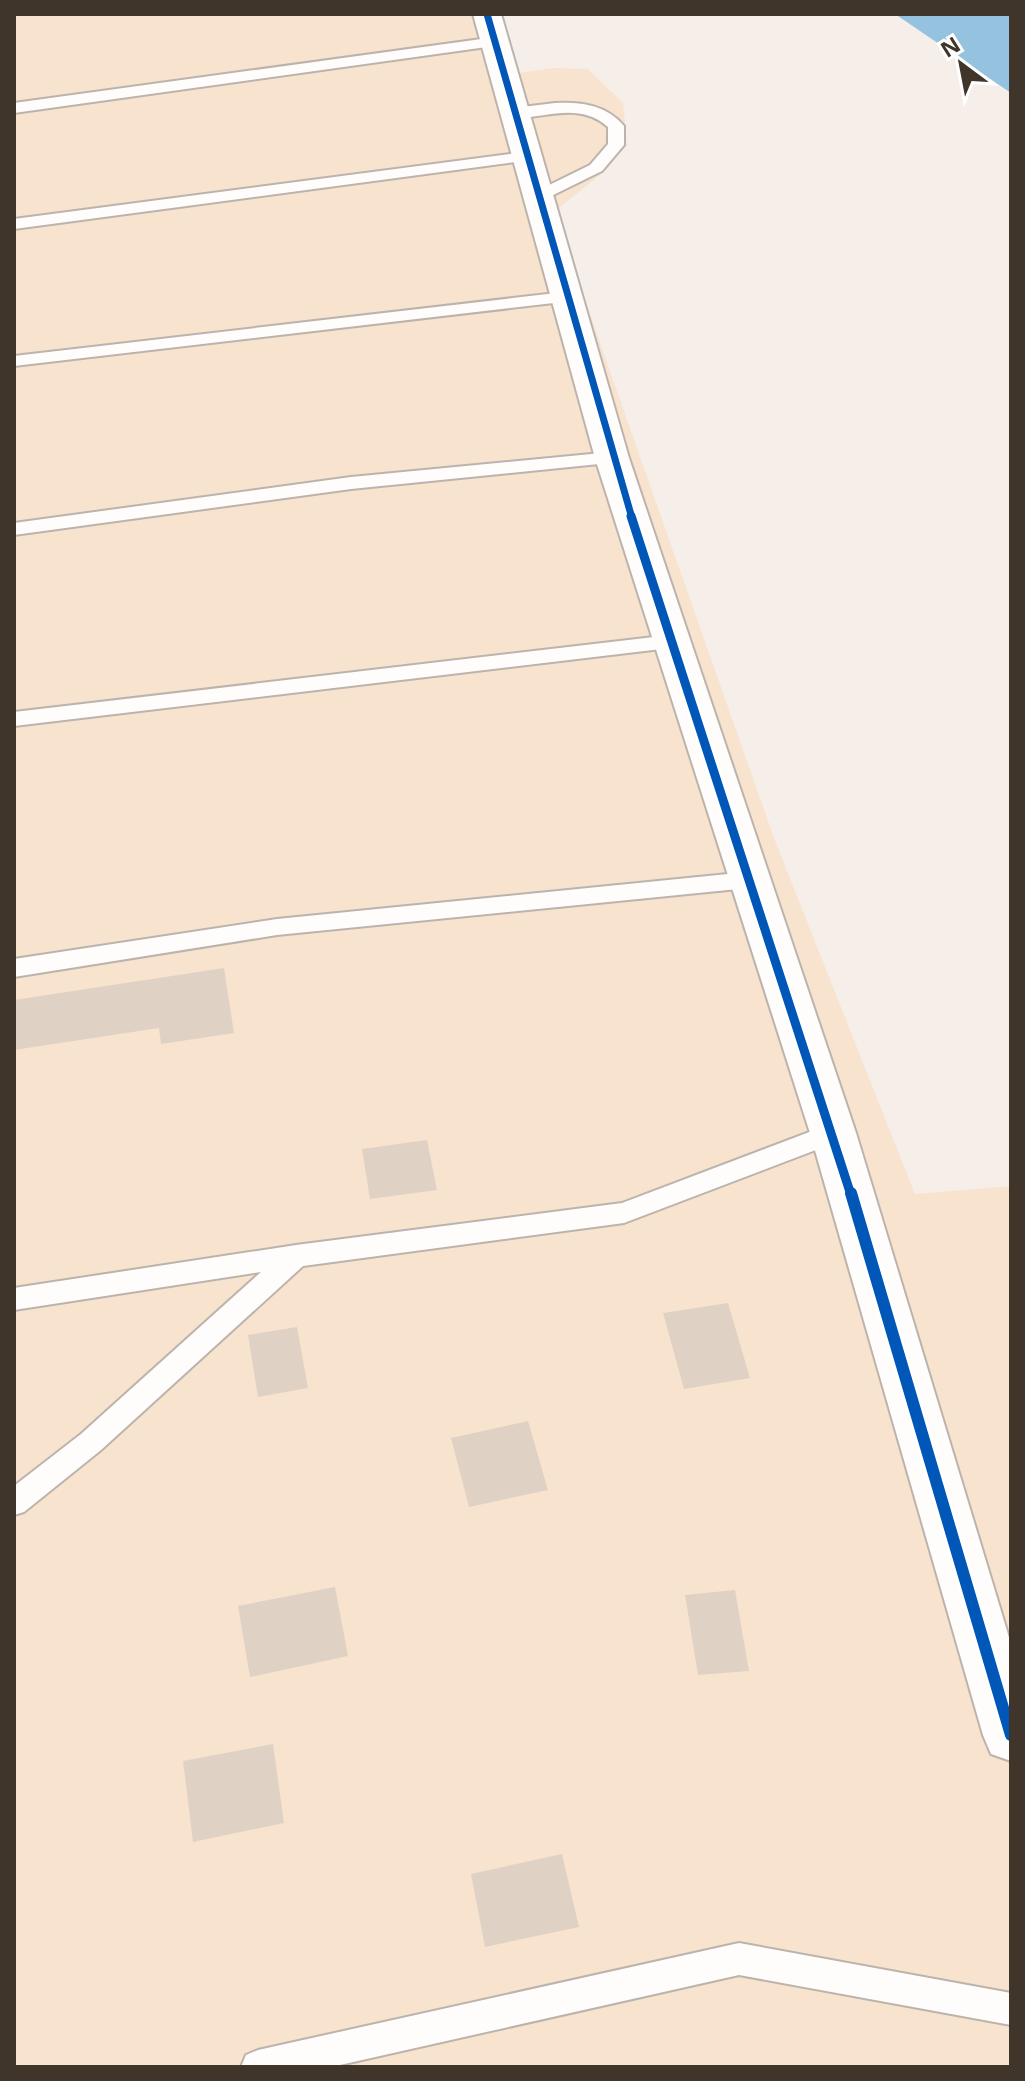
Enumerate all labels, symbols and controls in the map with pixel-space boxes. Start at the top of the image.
north arrow [921,24,1001,104]
text: N [934,29,965,64]

